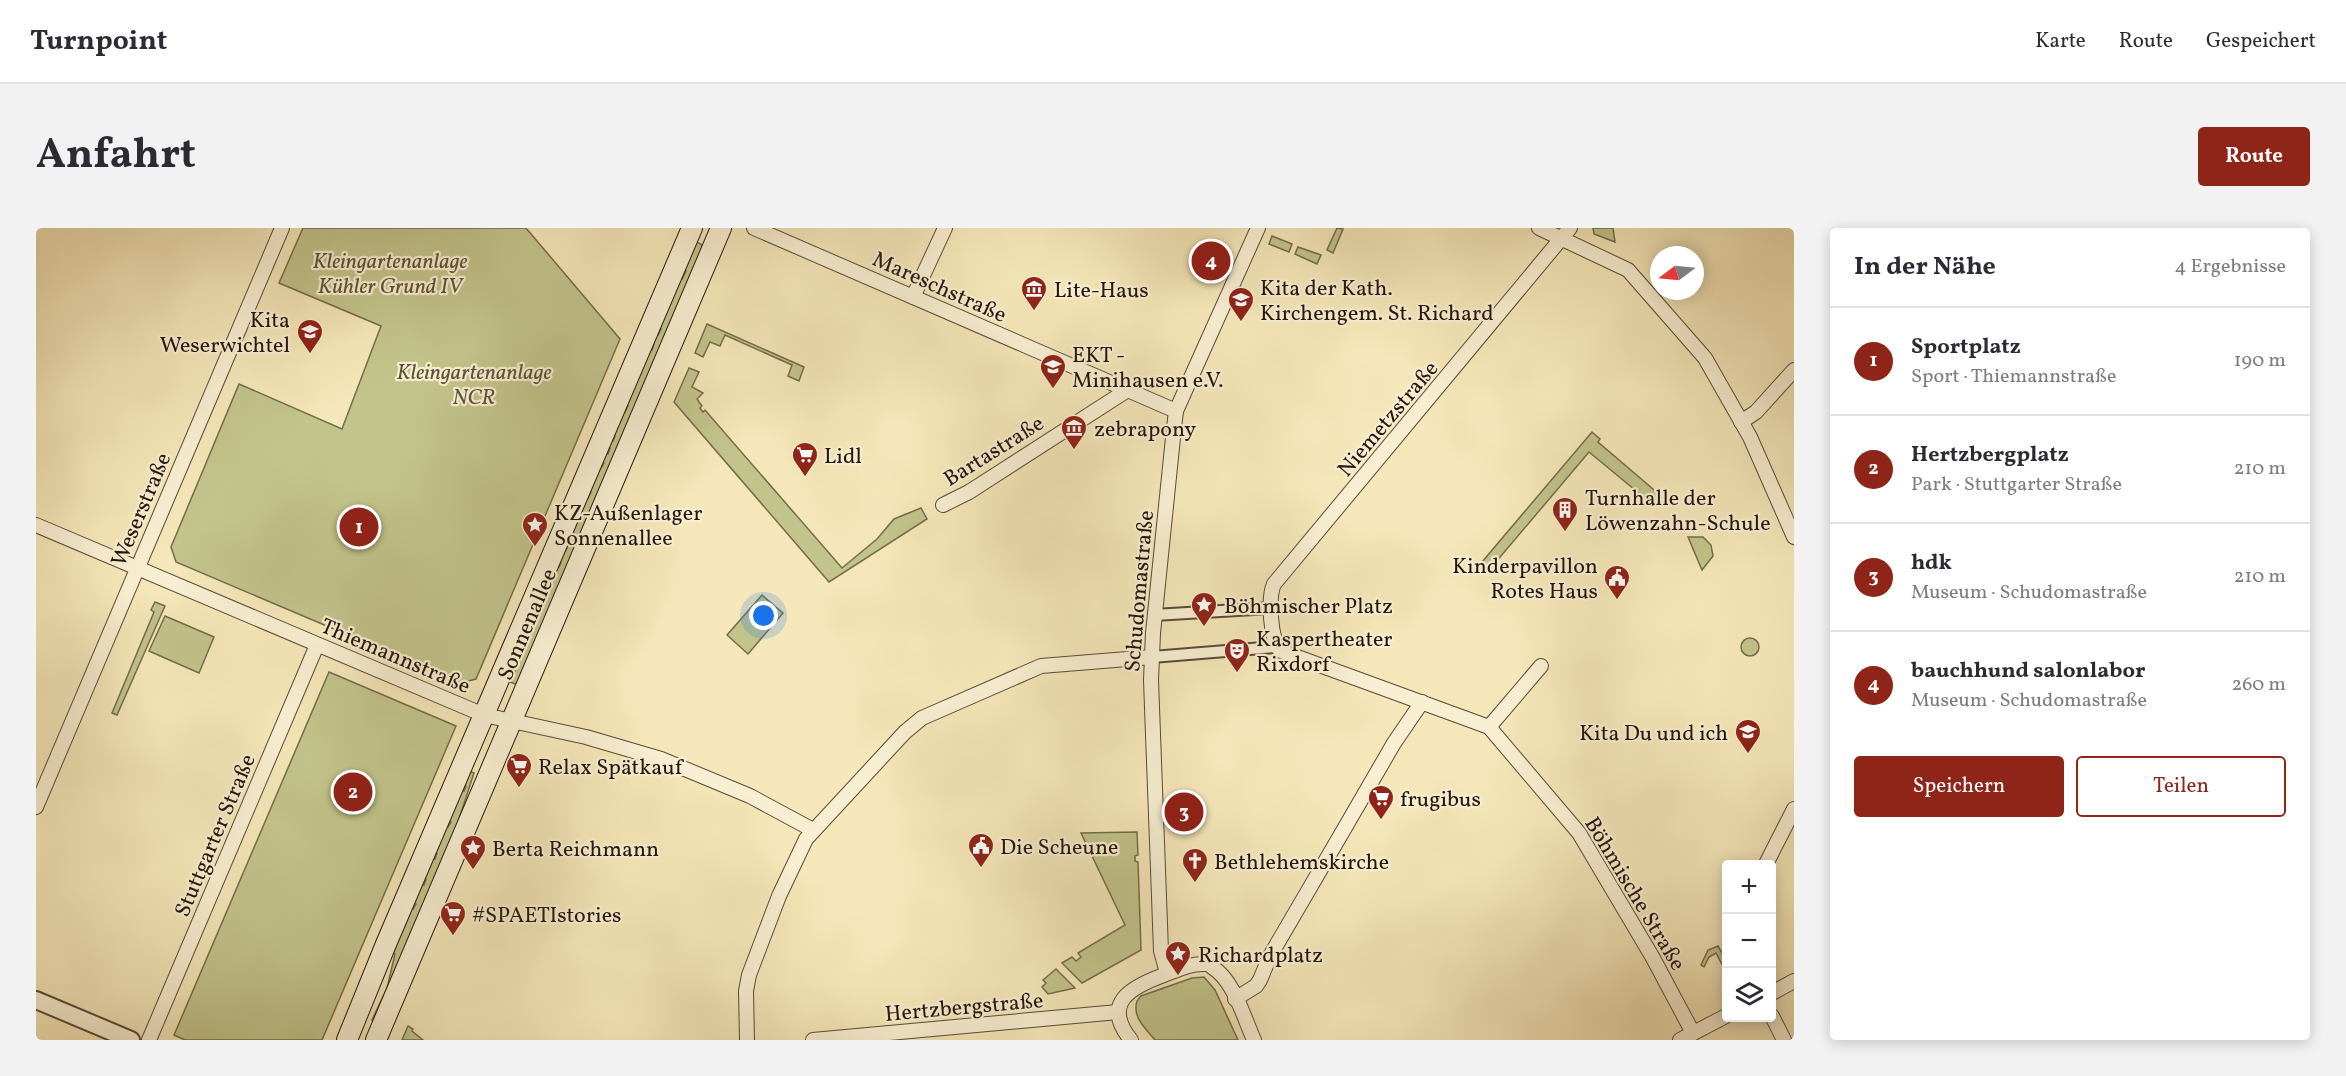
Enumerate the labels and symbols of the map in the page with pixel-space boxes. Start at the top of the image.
pin: 4 [1192,238,1230,284]
street label: Mareschstraße [867,245,1011,332]
north arrow [1650,246,1704,300]
park label: Kleingartenanlage Kühler Grund IV [313,247,467,303]
museum icon: Lite-Haus [1019,274,1049,312]
place label: Kita der Kath. Kirchengem. St. Richard [1260,274,1494,330]
place label: Lite-Haus [1054,276,1149,307]
school or university icon: Kita der Kath. Kirchengem. St. Richard [1226,285,1256,323]
place label: Kita Weserwichtel [160,306,290,362]
school or university icon: Kita Weserwichtel [295,317,325,355]
place label: EKT - Minihausen e.V. [1072,341,1223,397]
school or university icon: EKT - Minihausen e.V. [1038,352,1068,390]
street label: Niemetzstraße [1331,355,1447,484]
park label: Kleingartenanlage NCR [397,358,551,414]
street label: Bartastraße [938,409,1051,495]
museum icon: zebrapony [1059,413,1089,451]
place label: zebrapony [1094,415,1196,446]
supermarket icon: Lidl [790,440,820,478]
place label: Lidl [824,442,862,473]
street label: Weserstraße [104,448,180,572]
place label: Turnhalle der Löwenzahn-Schule [1585,484,1771,540]
building icon: Turnhalle der Löwenzahn-Schule [1550,495,1580,533]
place label: KZ-Außenlager Sonnenallee [554,499,702,555]
pin: 1 [340,504,378,550]
street label: Schudomastraße [1118,509,1163,673]
place icon: KZ-Außenlager Sonnenallee [520,510,550,548]
place label: Kinderpavillon Rotes Haus [1452,552,1598,608]
public building icon: Kinderpavillon Rotes Haus [1602,563,1632,601]
street label: Sonnenallee [491,564,566,686]
place icon: Böhmischer Platz [1189,590,1219,628]
place label: Böhmischer Platz [1224,592,1393,623]
your location [749,601,778,630]
street label: Thiemannstraße [315,612,475,703]
place label: Kaspertheater Rixdorf [1256,625,1393,681]
theatre icon: Kaspertheater Rixdorf [1222,636,1252,674]
school or university icon: Kita Du und ich [1733,717,1763,755]
place label: Kita Du und ich [1579,719,1728,750]
street label: Stuttgarter Straße [168,750,265,922]
supermarket icon: Relax Spätkauf [504,751,534,789]
place label: Relax Spätkauf [538,753,685,784]
pin: 2 [334,770,372,814]
supermarket icon: frugibus [1366,783,1396,821]
place label: frugibus [1400,785,1481,816]
pin: 3 [1164,790,1204,834]
street label: Böhmische Straße [1576,811,1692,977]
public building icon: Die Scheune [966,831,996,869]
place icon: Berta Reichmann [458,833,488,871]
place label: Die Scheune [1000,833,1118,864]
place label: Berta Reichmann [492,835,659,866]
church icon: Bethlehemskirche [1180,846,1210,884]
place label: Bethlehemskirche [1214,848,1389,879]
supermarket icon: #SPAETIstories [438,899,468,937]
place label: #SPAETIstories [472,901,622,932]
place icon: Richardplatz [1163,939,1193,977]
place label: Richardplatz [1198,941,1323,972]
street label: Hertzbergstraße [884,986,1045,1031]

